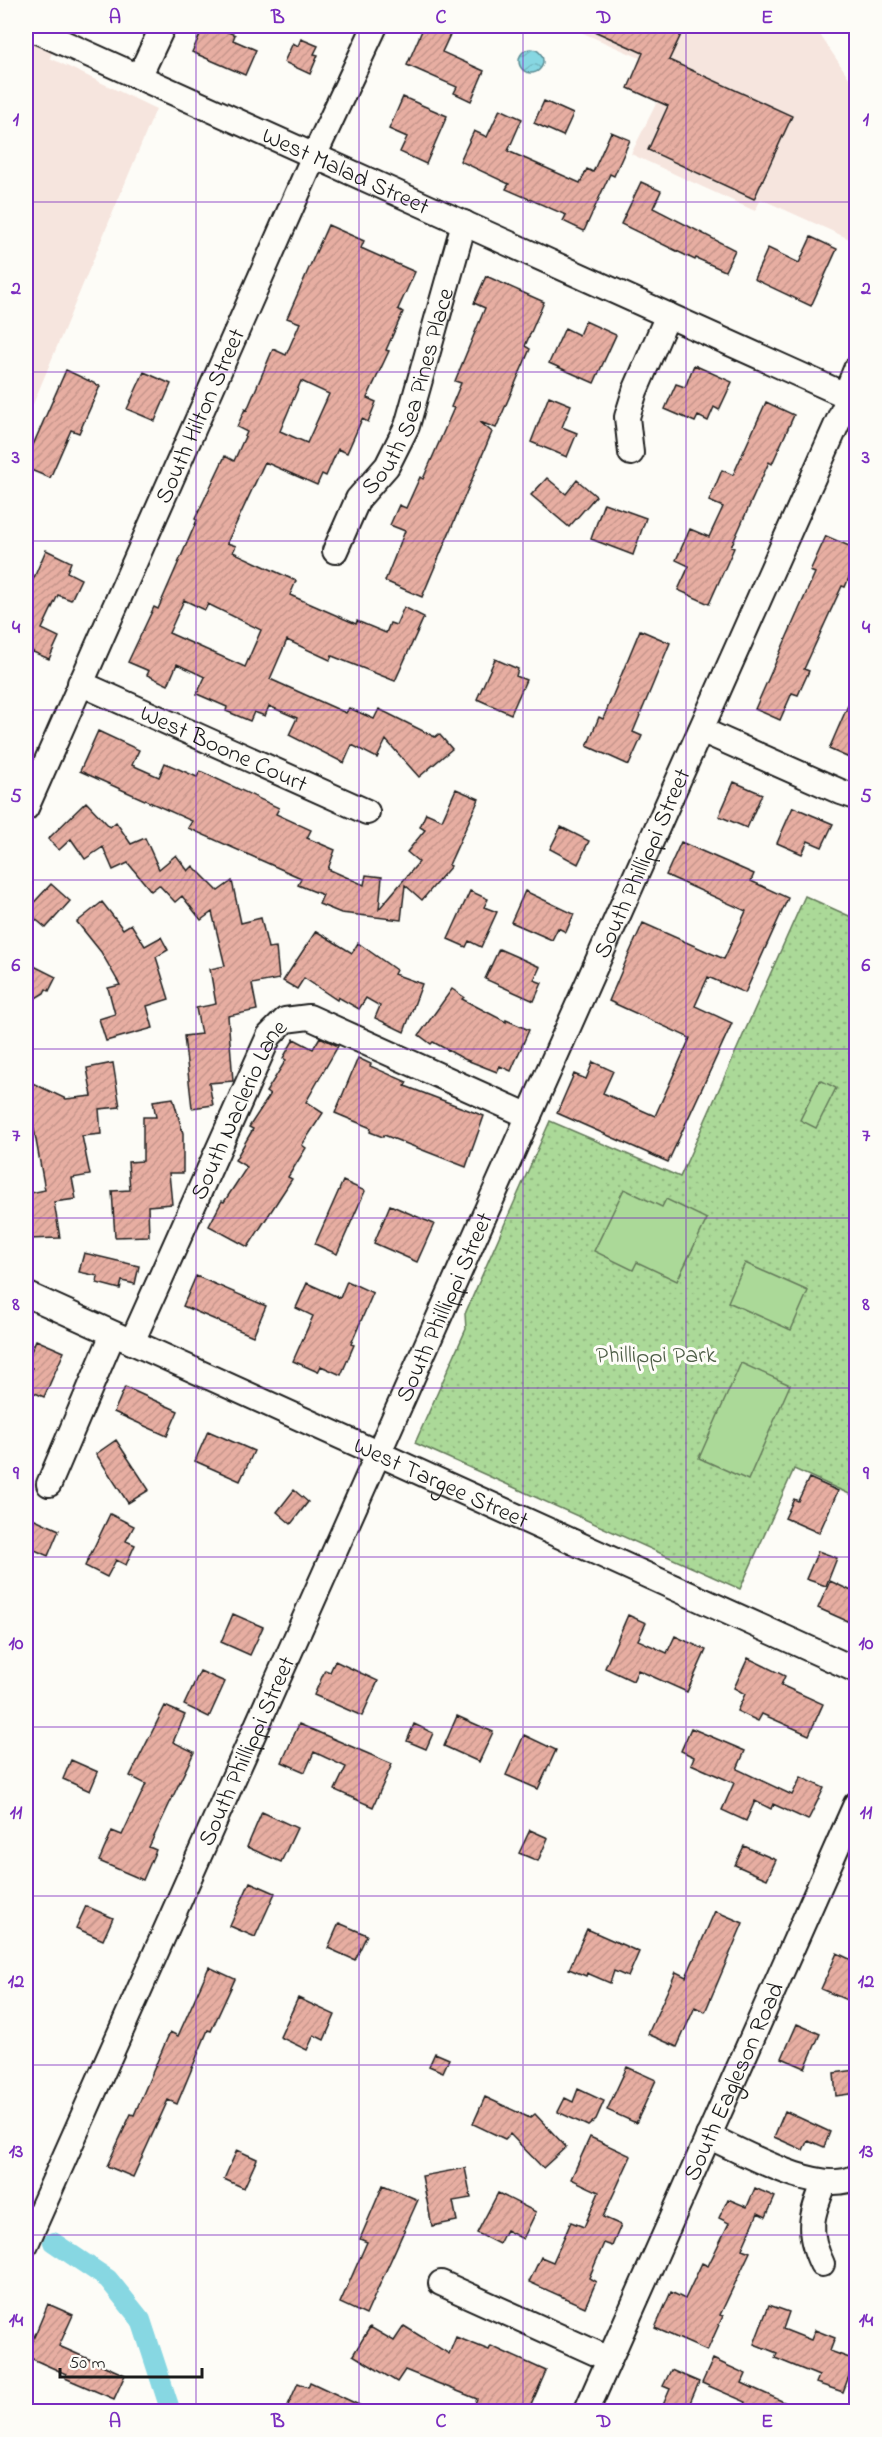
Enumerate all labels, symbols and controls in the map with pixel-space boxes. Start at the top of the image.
text: A [109,4,121,33]
text: B [270,4,285,33]
text: C [436,4,447,33]
text: D [596,4,611,33]
text: E [761,4,773,33]
text: 1 [13,106,20,135]
text: 1 [863,106,870,135]
street label: West Malad Street [256,119,434,225]
text: 2 [10,275,21,304]
text: 2 [860,275,871,304]
street label: South Sea Pines Place [354,284,465,504]
street label: South Hilton Street [148,323,256,510]
text: 3 [11,444,20,473]
text: 3 [861,444,870,473]
text: 4 [12,614,21,643]
text: 4 [862,614,871,643]
street label: West Boone Court [134,697,312,803]
street label: South Phillippi Street [586,763,701,965]
text: 5 [10,783,22,812]
text: 5 [860,783,872,812]
text: 6 [12,952,21,981]
text: 6 [862,952,871,981]
street label: South Naclerio Lane [183,1012,297,1206]
text: 7 [12,1122,21,1151]
text: 7 [862,1122,871,1151]
street label: South Phillippi Street [388,1207,504,1408]
text: 8 [11,1291,20,1320]
text: 8 [861,1291,870,1320]
park label: Phillippi Park [596,1339,717,1374]
street label: West Targee Street [347,1430,534,1539]
text: 9 [12,1460,20,1489]
text: 9 [862,1460,870,1489]
text: 10 [9,1630,24,1659]
text: 10 [859,1630,874,1659]
street label: South Phillippi Street [190,1651,306,1852]
text: 11 [10,1799,23,1828]
text: 11 [860,1799,873,1828]
text: 12 [8,1968,24,1997]
text: 12 [858,1968,874,1997]
street label: South Eagleson Road [676,1977,795,2187]
text: 13 [9,2138,23,2167]
text: 13 [859,2138,873,2167]
text: 14 [9,2307,24,2336]
text: 14 [859,2307,874,2336]
scale bar [60,2341,202,2379]
text: 50 m [69,2351,106,2377]
text: A [109,2408,121,2437]
text: B [270,2408,285,2437]
text: C [436,2408,447,2437]
text: D [596,2408,611,2437]
text: E [761,2408,773,2437]

